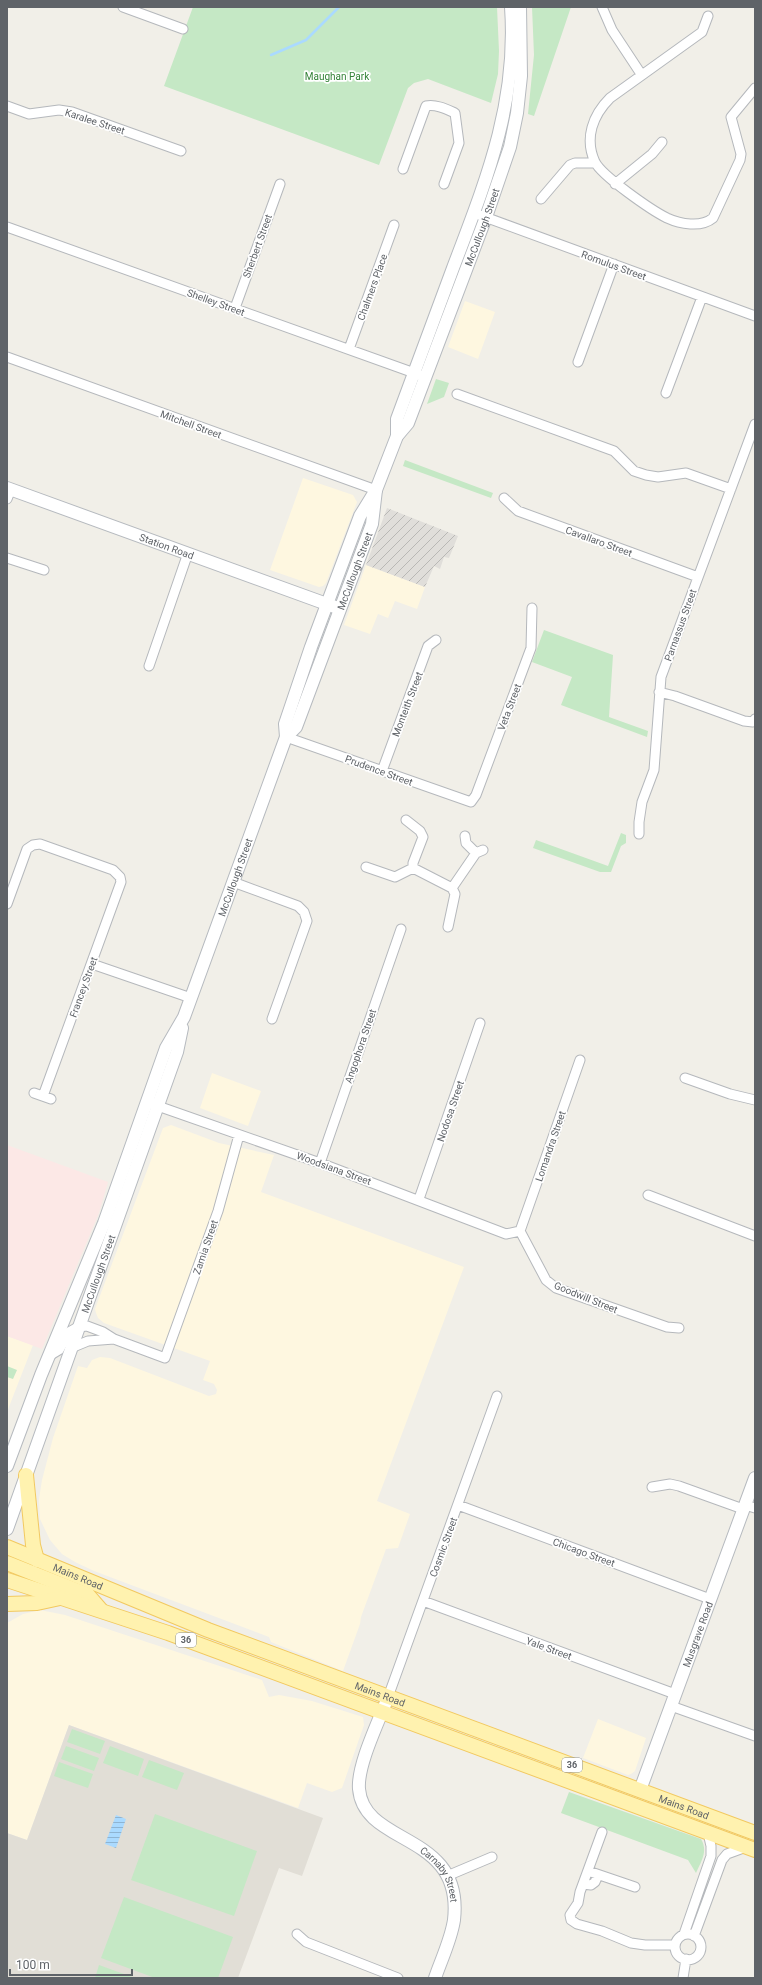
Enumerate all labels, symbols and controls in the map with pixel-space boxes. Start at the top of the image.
park label: Maughan Park [305,71,370,82]
street label: Karalee Street [64,107,126,136]
street label: McCullough Street [463,187,501,268]
street label: Sherbert Street [241,213,274,279]
street label: Romulus Street [580,249,648,282]
street label: Chalmers Place [355,253,390,322]
street label: Shelley Street [186,287,246,318]
street label: Mitchell Street [159,408,223,441]
street label: Cavallaro Street [564,524,634,559]
street label: McCullough Street [335,531,374,611]
street label: Station Road [138,532,195,561]
street label: Parnassus Street [662,588,699,663]
street label: Monteith Street [390,670,425,738]
street label: Veta Street [496,682,523,732]
street label: Prudence Street [344,753,414,788]
street label: McCullough Street [216,837,255,918]
street label: Francey Street [67,955,100,1019]
street label: Angophora Street [343,1008,378,1085]
street label: Nodosa Street [435,1079,466,1143]
street label: Lomandra Street [533,1109,568,1183]
street label: Woodsiana Street [295,1150,373,1187]
street label: Zamia Street [191,1218,220,1276]
street label: McCullough Street [79,1233,117,1314]
street label: Goodwill Street [552,1280,619,1315]
street label: Cosmic Street [428,1516,459,1578]
street label: Chicago Street [551,1536,616,1569]
street label: Mains Road [51,1562,104,1592]
street label: Musgrave Road [681,1600,715,1669]
road number: 36 [176,1633,196,1647]
street label: Yale Street [525,1635,573,1662]
street label: Mains Road [353,1680,407,1709]
road number: 36 [562,1758,582,1772]
street label: Mains Road [657,1793,710,1821]
street label: Carnaby Street [418,1845,460,1903]
scale bar [10,1951,132,1977]
text: 100 m [16,1958,50,1972]

